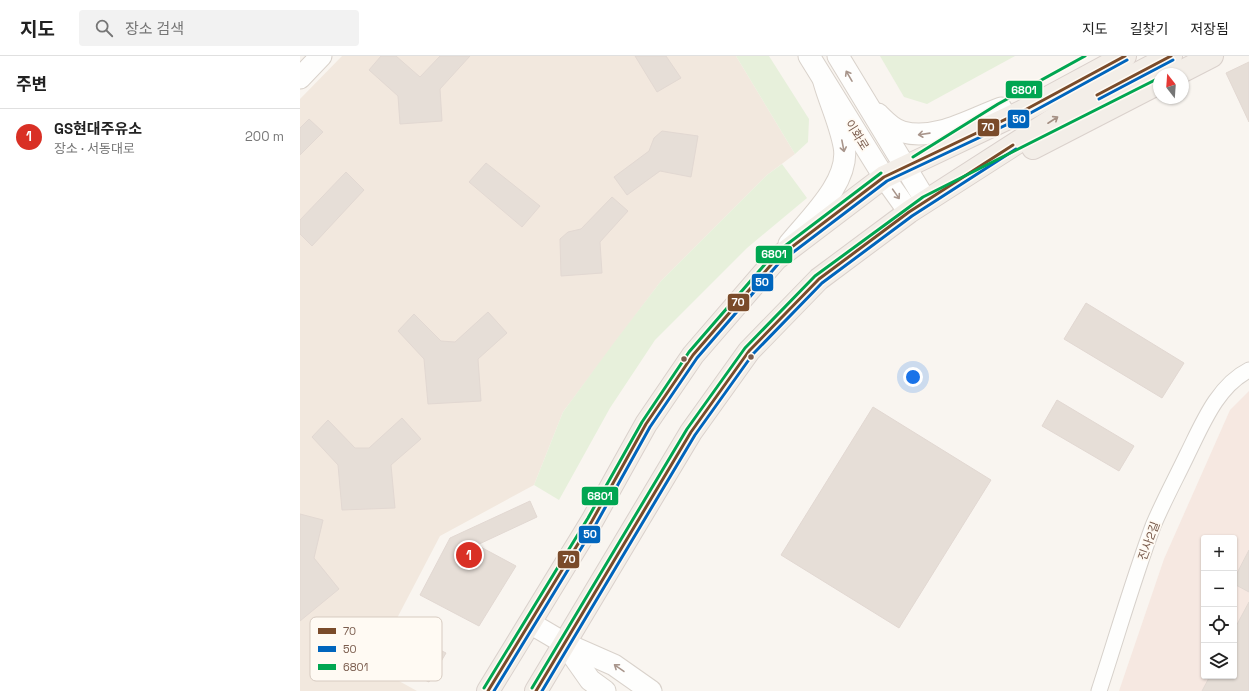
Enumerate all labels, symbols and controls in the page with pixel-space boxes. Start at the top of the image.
search box [79,10,359,46]
text: 지도 [20,17,55,42]
icon: search [93,17,115,39]
text: 장소 검색 [125,19,184,38]
text: 지도 [1082,20,1108,38]
text: 길찾기 [1130,20,1168,38]
text: 저장됨 [1190,20,1229,38]
north arrow [1153,68,1189,104]
one-way arrow [845,70,853,82]
text: 주변 [16,73,47,95]
line badge: 6801 [1005,80,1043,99]
text: 6801 [1011,83,1037,97]
line badge: 50 [1007,109,1030,129]
text: 50 [1012,112,1026,126]
one-way arrow [1047,115,1059,123]
street label: 이화로 [841,117,873,153]
line badge: 70 [977,118,1000,137]
text: GS현대주유소 [54,119,142,138]
text: 70 [981,120,995,134]
text: 1 [26,128,32,145]
text: 200 m [245,128,284,145]
one-way arrow [918,130,931,137]
one-way arrow [840,139,848,152]
text: 장소 · 서동대로 [54,140,135,157]
one-way arrow [892,189,900,200]
line badge: 6801 [755,245,793,264]
text: 6801 [761,247,787,261]
line badge: 50 [751,273,774,292]
text: 50 [755,275,769,289]
line badge: 70 [727,293,750,312]
text: 70 [731,295,745,309]
unlabelled marker [746,352,756,362]
unlabelled marker [679,354,689,364]
your location [903,367,923,387]
line badge: 6801 [581,486,619,506]
text: 6801 [587,489,613,503]
street label: 진사2길 [1135,519,1163,563]
line badge: 50 [578,525,601,544]
text: 50 [583,527,597,541]
map controls [1201,535,1237,679]
button: + [1201,535,1237,571]
pin: 1 [456,540,482,570]
line badge: 70 [557,550,580,569]
text: 70 [562,552,576,566]
button: − [1201,571,1237,607]
button: locate [1201,607,1237,643]
legend [310,617,442,681]
text: 70 [343,624,356,638]
text: 50 [343,642,357,656]
button: layers [1201,643,1237,679]
text: 6801 [343,660,368,674]
one-way arrow [614,664,625,672]

